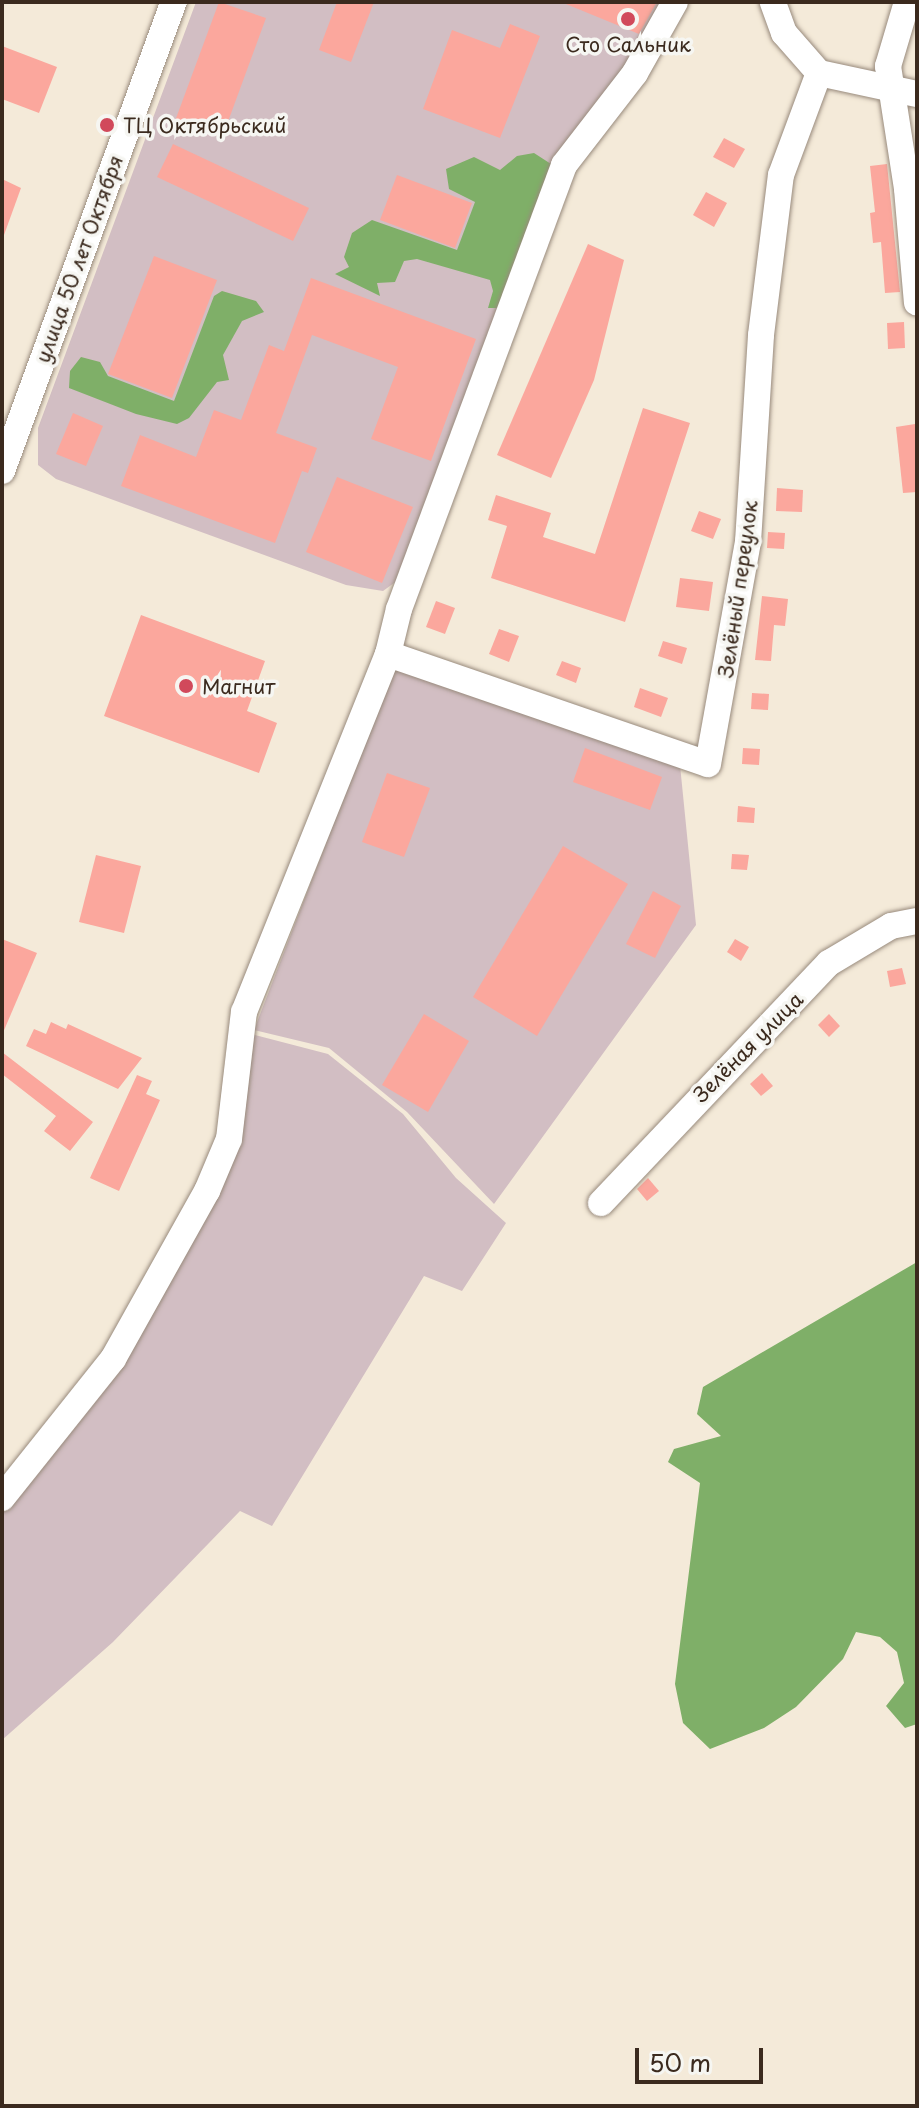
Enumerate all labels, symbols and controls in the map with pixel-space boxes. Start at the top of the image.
marker: Сто Сальник [619,10,637,28]
place label: Сто Сальник [565,32,691,56]
place label: ТЦ Октябрьский [123,113,287,137]
marker: ТЦ Октябрьский [98,116,116,134]
street label: улица 50 лет Октября [30,151,128,367]
street label: Зелёный переулок [714,499,762,679]
place label: Магнит [202,674,275,698]
marker: Магнит [177,677,195,695]
street label: Зелёная улица [688,987,808,1107]
scale bar [639,2032,767,2082]
text: 50 m [649,2044,711,2080]

